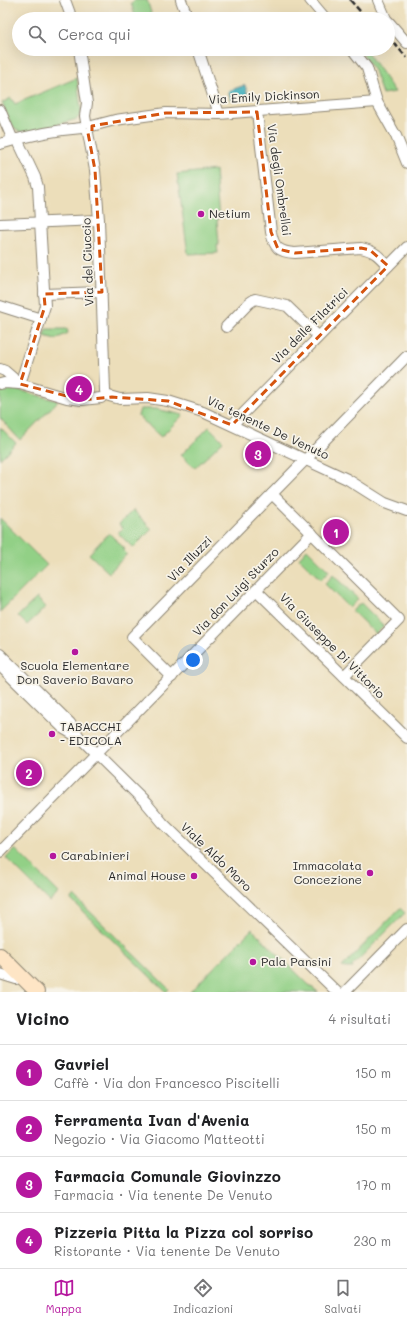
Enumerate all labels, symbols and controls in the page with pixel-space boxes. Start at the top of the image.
search box [12,12,395,56]
icon: search [26,23,48,45]
text: Cerca qui [58,24,131,44]
street label: Via Emily Dickinson [208,85,320,107]
street label: Via degli Ombrellai [264,123,296,237]
place label: Netium [209,205,250,221]
marker: Netium [196,209,206,219]
street label: Via del Ciuccio [77,218,97,306]
street label: Via delle Filatrici [268,284,351,367]
pin: 4 [66,374,92,404]
street label: Via tenente De Venuto [205,392,332,462]
pin: 3 [245,439,271,469]
pin: 1 [323,517,349,547]
street label: Via Illuzzi [164,532,215,585]
street label: Via don Luigi Sturzo [189,544,282,639]
street label: Via Giuseppe Di Vittorio [277,589,389,701]
marker: Scuola Elementare Don Saverio Bavaro [70,647,80,657]
your location [183,650,203,670]
place label: Scuola Elementare Don Saverio Bavaro [17,657,133,687]
place label: TABACCHI - EDICOLA [60,718,122,748]
marker: TABACCHI - EDICOLA [47,729,57,739]
pin: 2 [16,758,42,788]
street label: Viale Aldo Moro [178,818,256,894]
place label: Carabinieri [61,847,129,863]
marker: Carabinieri [48,851,58,861]
place label: Immacolata Concezione [293,857,362,887]
place label: Animal House [108,867,186,883]
marker: Immacolata Concezione [365,868,375,878]
marker: Animal House [189,871,199,881]
place label: Pala Pansini [261,953,331,969]
marker: Pala Pansini [248,957,258,967]
text: Vicino [16,1007,69,1029]
text: 4 risultati [328,1010,391,1027]
text: Gavriel [54,1054,109,1074]
text: 1 [26,1064,32,1081]
text: 150 m [355,1064,391,1081]
text: Caffè · Via don Francesco Piscitelli [54,1074,280,1091]
text: Ferramenta Ivan d'Avenia [54,1110,250,1130]
text: 2 [25,1120,33,1137]
text: 150 m [355,1120,391,1137]
text: Negozio · Via Giacomo Matteotti [54,1130,265,1147]
text: Farmacia Comunale Giovinzzo [54,1166,281,1186]
text: 3 [25,1176,33,1193]
text: 170 m [355,1176,391,1193]
text: Farmacia · Via tenente De Venuto [54,1186,272,1203]
text: Pizzeria Pitta la Pizza col sorriso [54,1222,313,1242]
text: 4 [25,1232,33,1249]
text: 230 m [354,1232,391,1249]
text: Ristorante · Via tenente De Venuto [54,1242,280,1259]
tab: Mappa [46,1277,82,1316]
tab: Indicazioni [173,1277,233,1316]
tab: Salvati [325,1277,361,1316]

